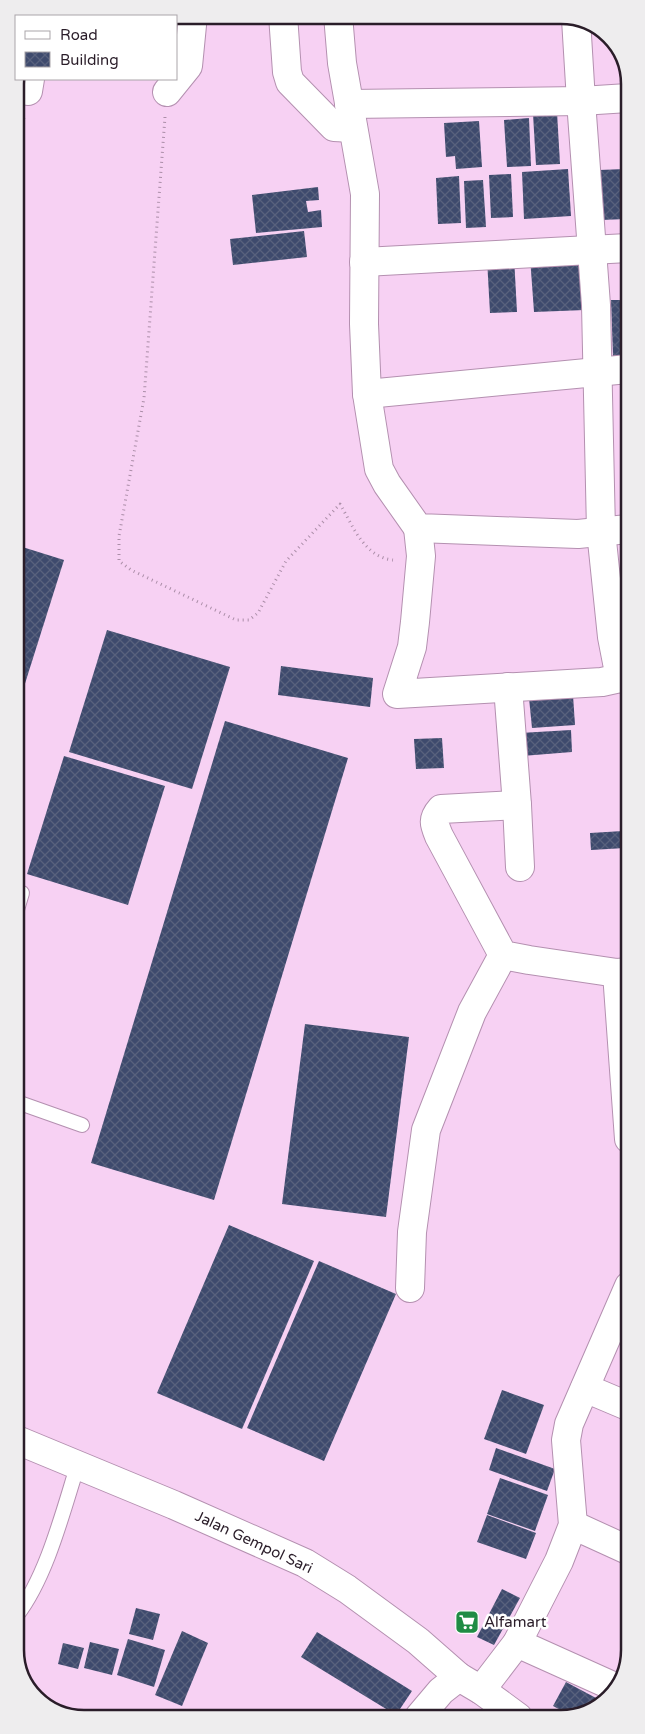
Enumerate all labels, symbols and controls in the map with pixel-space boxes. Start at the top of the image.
legend [15,15,178,80]
text: Road [60,26,98,44]
text: Building [60,51,119,69]
street label: Jalan Gempol Sari [192,1507,316,1577]
supermarket icon: Alfamart [454,1609,480,1635]
place label: Alfamart [484,1613,547,1631]

